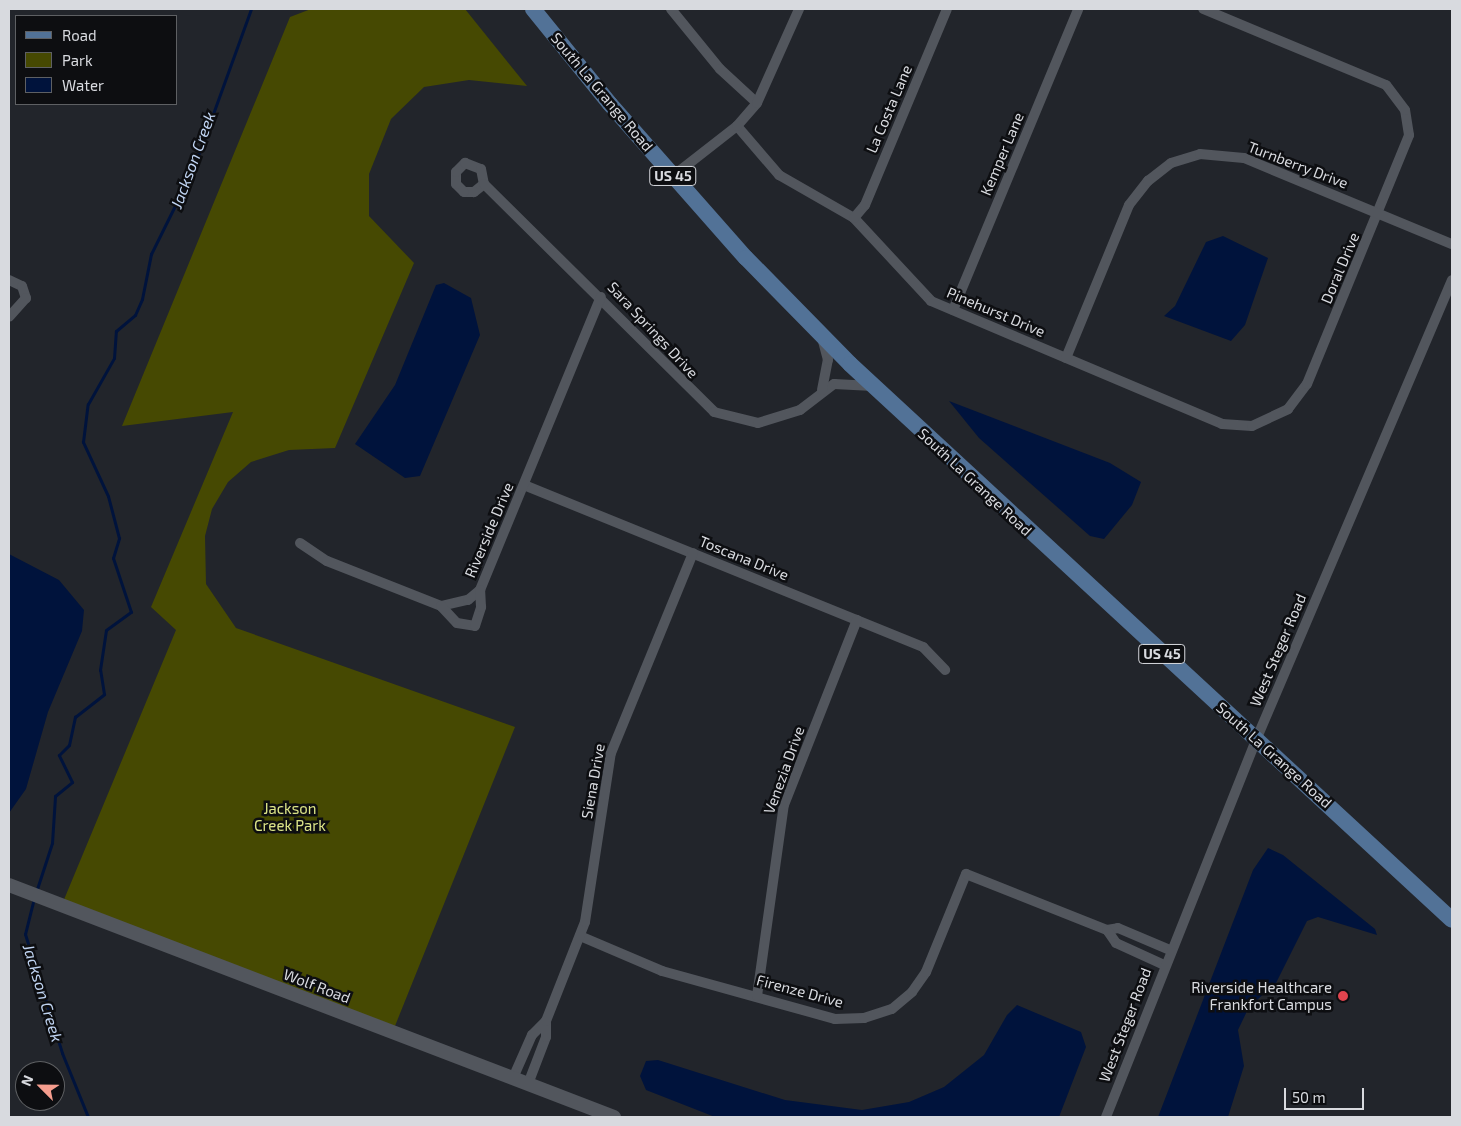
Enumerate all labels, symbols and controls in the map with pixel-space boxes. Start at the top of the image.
legend [15,15,178,105]
text: Road [62,26,97,44]
street label: South La Grange Road [547,29,657,155]
text: Park [62,51,93,69]
street label: La Costa Lane [862,62,916,156]
text: Water [62,76,104,94]
water label: Jackson Creek [167,109,219,211]
street label: Kemper Lane [976,110,1028,198]
street label: Turnberry Drive [1245,138,1351,192]
road number: US 45 [649,165,697,188]
street label: Doral Drive [1317,229,1363,307]
street label: Sara Springs Drive [604,278,702,382]
street label: Pinehurst Drive [944,283,1048,341]
street label: South La Grange Road [914,425,1036,539]
street label: Riverside Drive [461,480,517,580]
street label: Toscana Drive [697,532,791,584]
street label: West Steger Road [1246,591,1310,709]
road number: US 45 [1138,642,1186,666]
street label: South La Grange Road [1213,698,1335,812]
street label: Venezia Drive [760,724,808,816]
street label: Siena Drive [578,742,608,820]
park label: Jackson Creek Park [254,799,326,834]
water label: Jackson Creek [19,942,67,1044]
street label: Wolf Road [281,965,353,1007]
street label: West Steger Road [1095,965,1155,1085]
street label: Firenze Drive [755,971,845,1011]
place label: Riverside Healthcare Frankfort Campus [1191,978,1332,1013]
marker: Riverside Healthcare Frankfort Campus [1336,989,1350,1003]
north arrow [15,1061,65,1111]
text: N [17,1072,36,1088]
scale bar [1286,1078,1366,1110]
text: 50 m [1292,1088,1326,1106]

